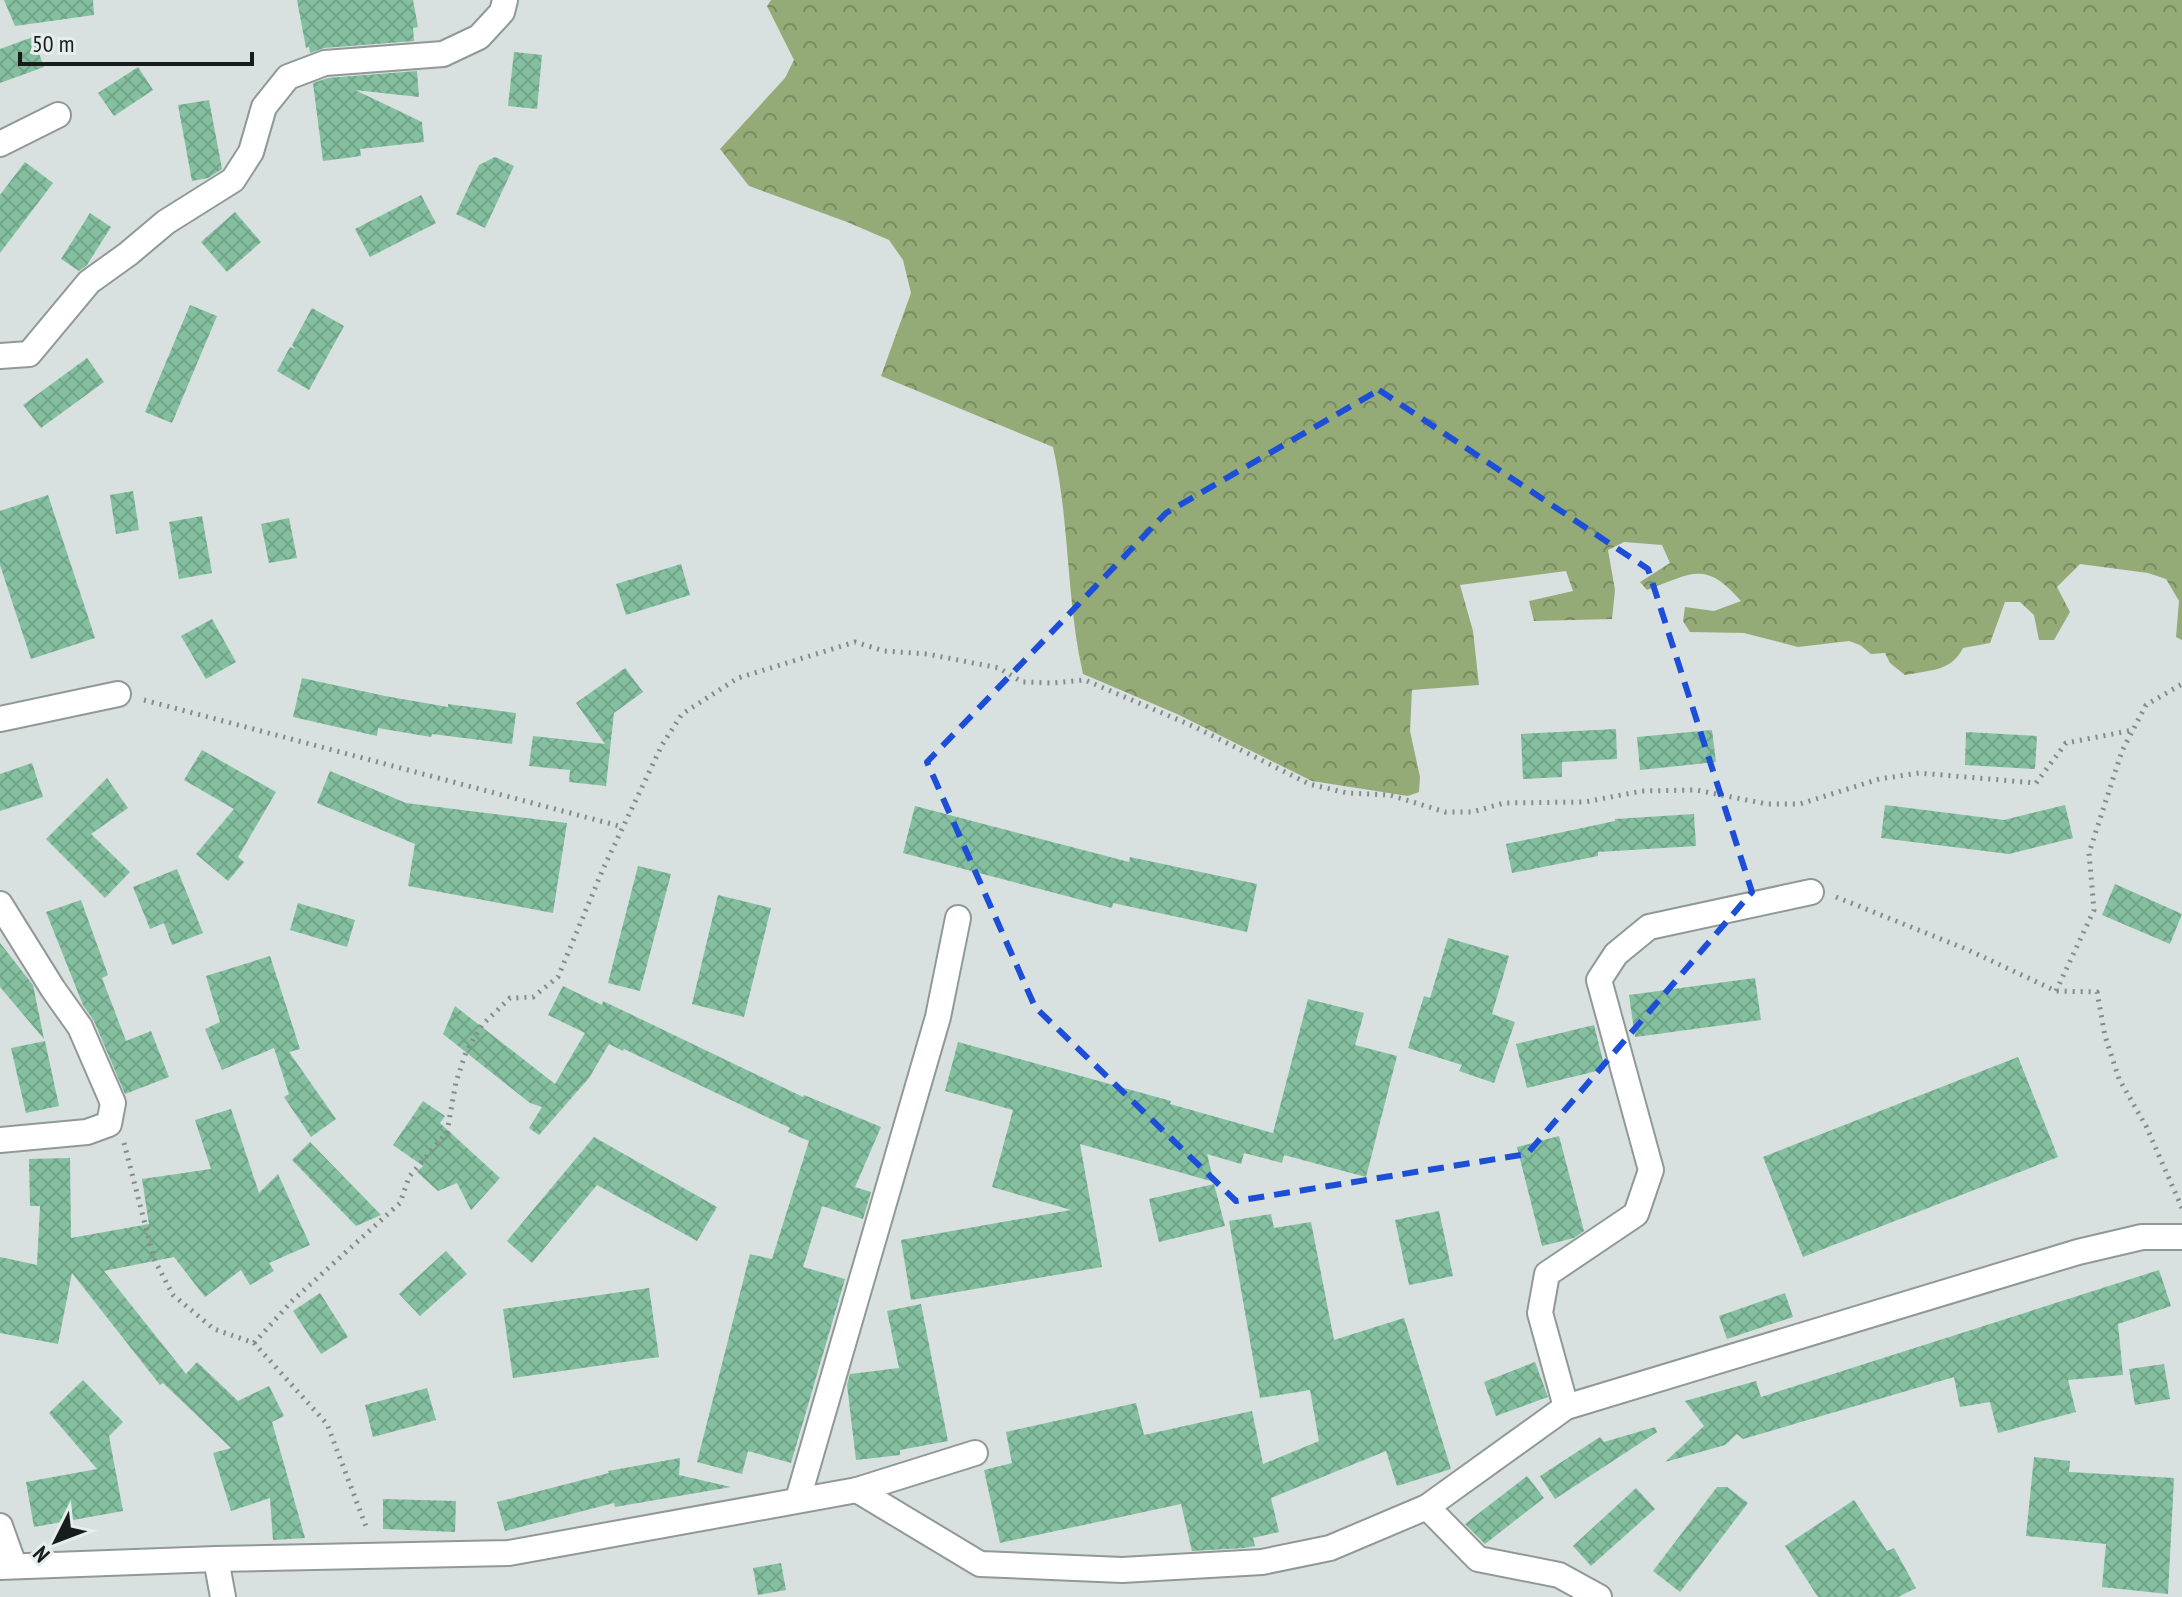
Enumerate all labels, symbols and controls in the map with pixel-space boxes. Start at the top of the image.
scale bar [20,16,252,66]
text: 50 m [32,28,74,59]
north arrow [16,1501,96,1581]
text: N [27,1541,56,1568]

